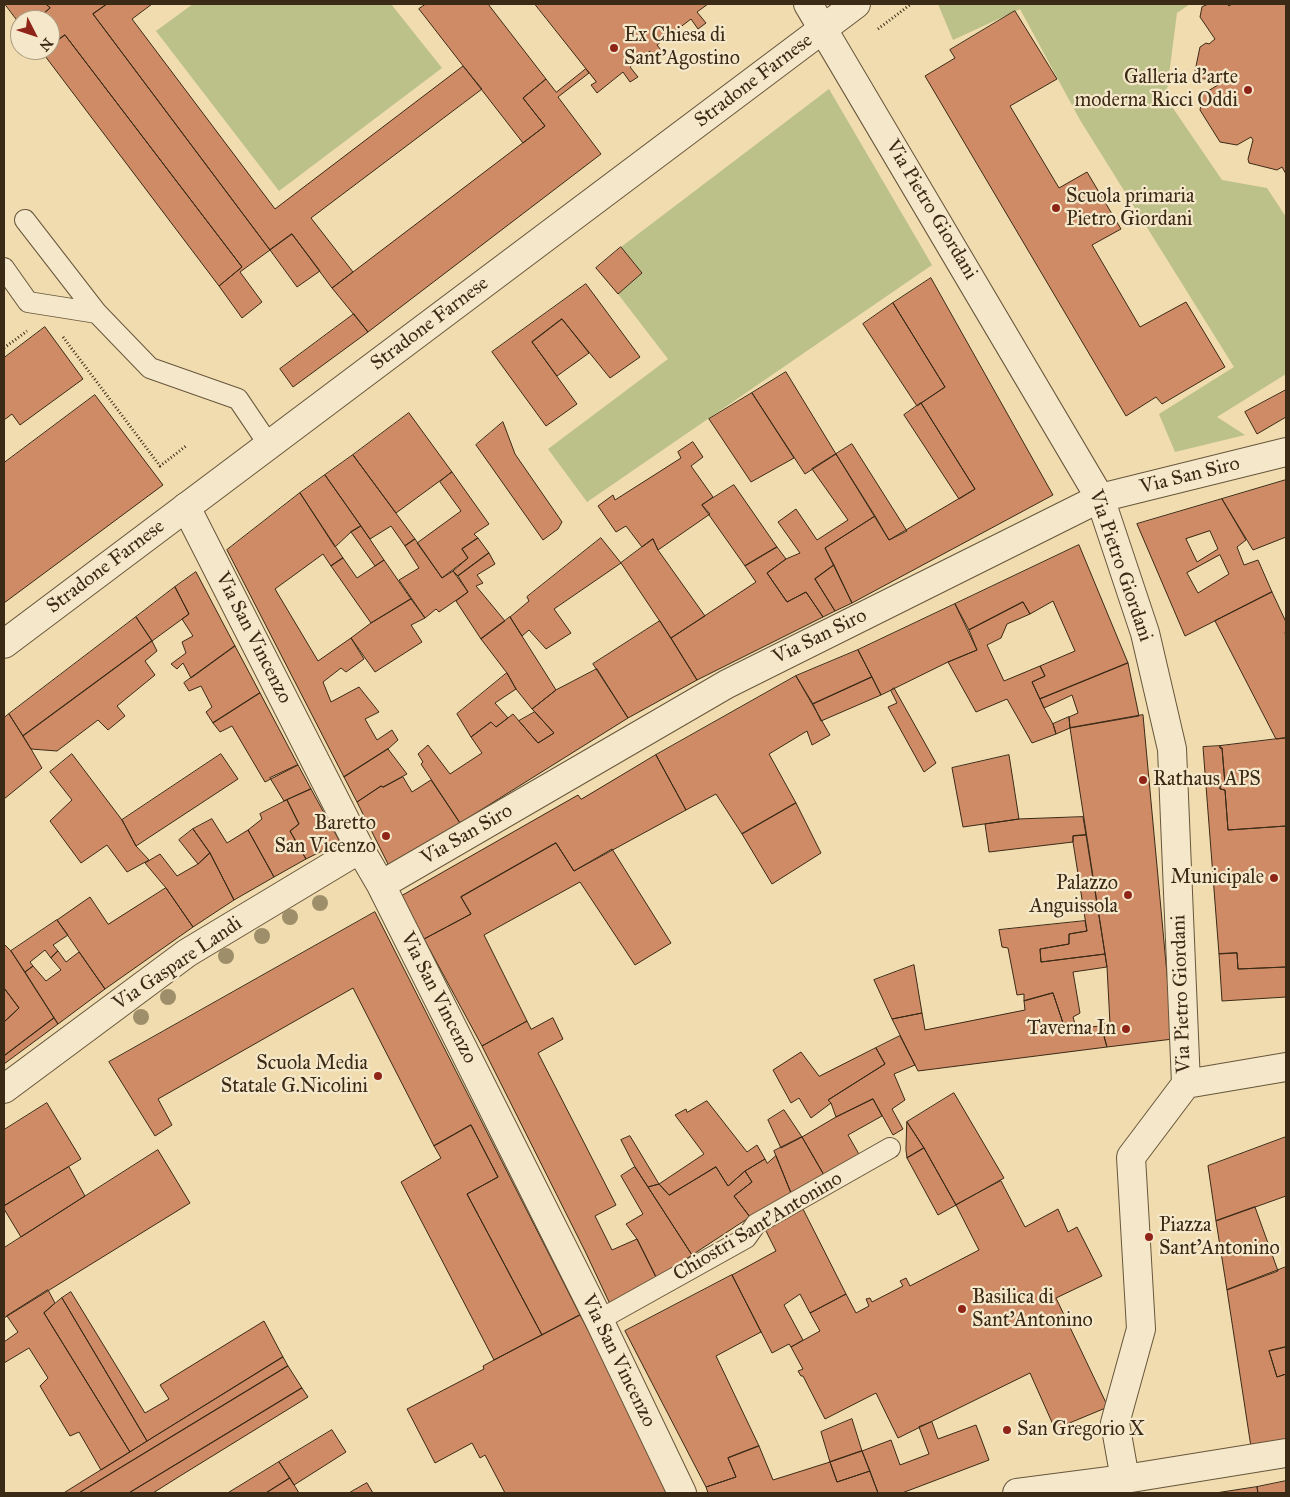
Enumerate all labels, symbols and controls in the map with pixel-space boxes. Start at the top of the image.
north arrow [10,10,60,60]
place label: Ex Chiesa di Sant'Agostino [624,24,740,71]
street label: Stradone Farnese [690,29,818,133]
text: N [36,34,56,55]
marker: Ex Chiesa di Sant'Agostino [608,42,620,54]
place label: Galleria d'arte moderna Ricci Oddi [1075,66,1238,113]
marker: Galleria d'arte moderna Ricci Oddi [1242,84,1254,96]
street label: Via Pietro Giordani [880,136,982,284]
place label: Scuola primaria Pietro Giordani [1066,185,1195,232]
marker: Scuola primaria Pietro Giordani [1050,202,1062,214]
street label: Stradone Farnese [366,272,494,376]
street label: Via San Siro [1138,452,1242,500]
street label: Via Pietro Giordani [1083,487,1157,645]
street label: Stradone Farnese [42,515,170,619]
street label: Via San Vincenzo [210,568,296,708]
street label: Via San Siro [769,604,871,670]
place label: Rathaus APS [1153,768,1261,792]
marker: Rathaus APS [1137,774,1149,786]
street label: Via San Siro [417,799,517,871]
place label: Baretto San Vicenzo [275,812,376,859]
marker: Baretto San Vicenzo [380,830,392,842]
place label: Municipale [1171,866,1264,890]
place label: Palazzo Anguissola [1029,872,1118,919]
marker: Municipale [1268,872,1280,884]
marker: Palazzo Anguissola [1122,889,1134,901]
street label: Via Gaspare Landi [109,912,247,1016]
street label: Via Pietro Giordani [1167,914,1197,1074]
street label: Via San Vincenzo [395,928,481,1068]
place label: Taverna In [1027,1017,1116,1041]
marker: Taverna In [1120,1023,1132,1035]
place label: Scuola Media Statale G.Nicolini [221,1052,368,1099]
marker: Scuola Media Statale G.Nicolini [372,1070,384,1082]
street label: Chiostri Sant'Antonino [669,1167,847,1287]
place label: Piazza Sant'Antonino [1159,1214,1280,1261]
marker: Piazza Sant'Antonino [1143,1231,1155,1243]
place label: Basilica di Sant'Antonino [972,1286,1093,1333]
street label: Via San Vincenzo [576,1291,660,1431]
marker: Basilica di Sant'Antonino [956,1303,968,1315]
place label: San Gregorio X [1017,1418,1145,1442]
marker: San Gregorio X [1001,1424,1013,1436]

